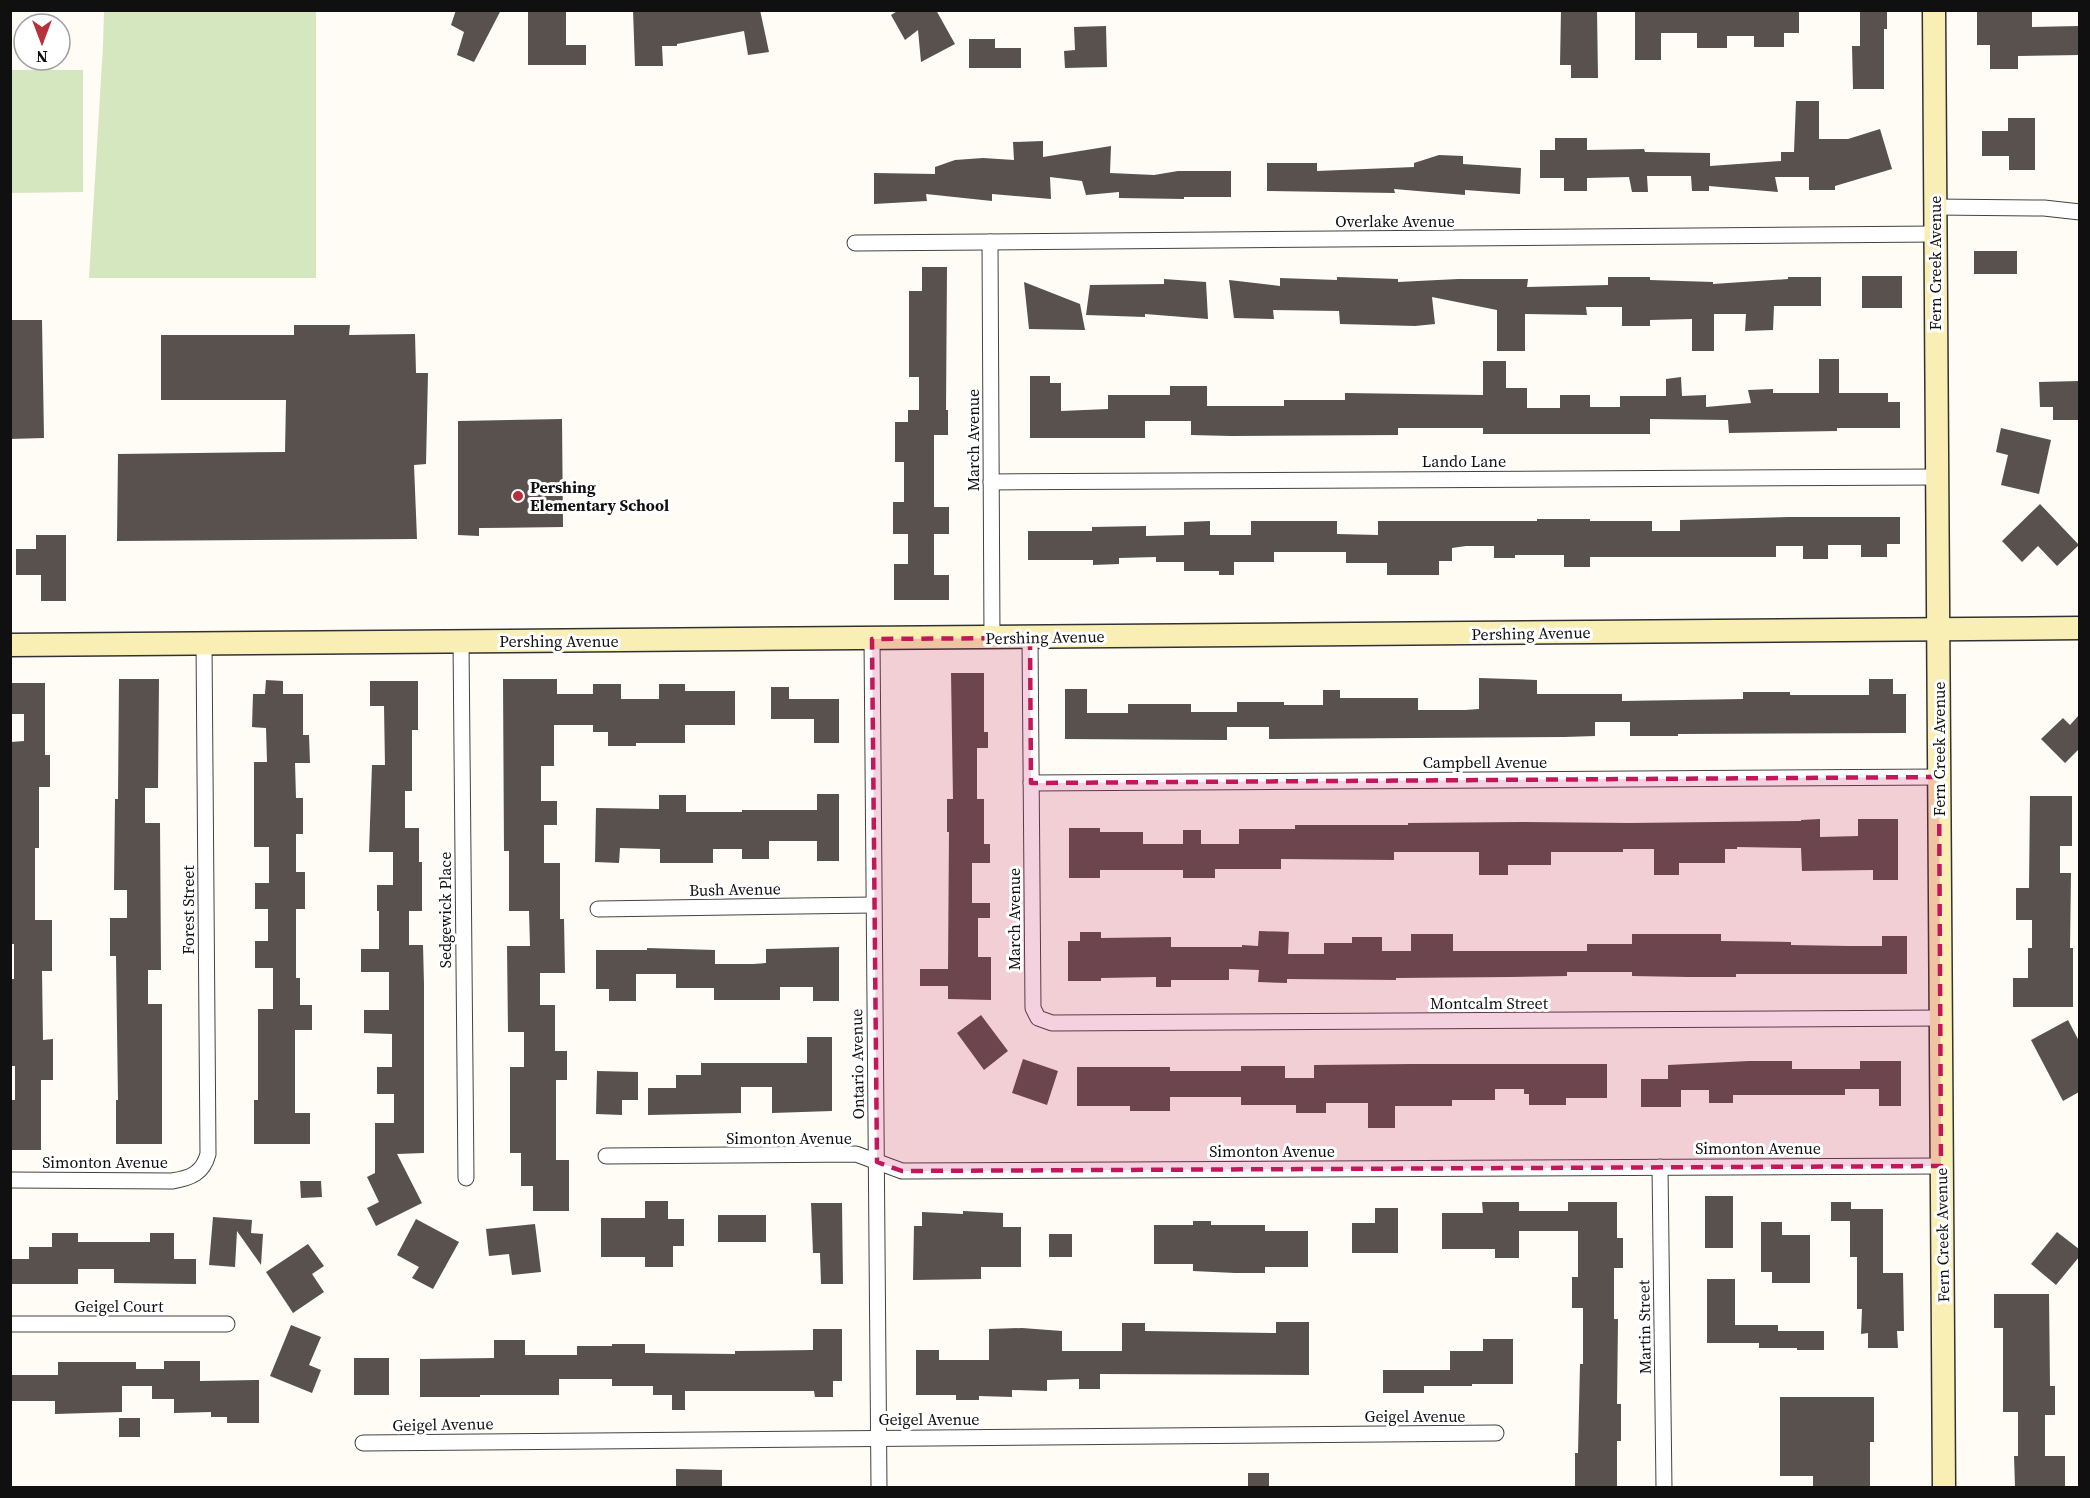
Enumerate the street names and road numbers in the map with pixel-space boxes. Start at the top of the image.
street label: Fern Creek Avenue [1924,196,1946,330]
street label: Overlake Avenue [1335,210,1455,232]
street label: March Avenue [962,389,984,491]
street label: Lando Lane [1422,450,1506,472]
street label: Pershing Avenue [1471,621,1591,645]
street label: Pershing Avenue [985,625,1105,649]
street label: Pershing Avenue [499,630,619,652]
street label: Fern Creek Avenue [1928,682,1950,816]
street label: Campbell Avenue [1423,751,1547,773]
street label: Sedgewick Place [434,852,456,968]
street label: Forest Street [177,865,199,955]
street label: March Avenue [1003,868,1025,970]
street label: Bush Avenue [689,877,781,901]
street label: Montcalm Street [1430,992,1549,1014]
street label: Ontario Avenue [845,1008,869,1120]
street label: Simonton Avenue [726,1127,852,1149]
street label: Simonton Avenue [1695,1137,1821,1159]
street label: Simonton Avenue [1209,1140,1335,1162]
street label: Simonton Avenue [42,1151,168,1173]
street label: Fern Creek Avenue [1930,1167,1954,1303]
street label: Martin Street [1632,1279,1656,1374]
street label: Geigel Court [75,1295,164,1317]
street label: Geigel Avenue [1365,1405,1466,1427]
street label: Geigel Avenue [879,1408,980,1430]
street label: Geigel Avenue [392,1412,494,1436]

